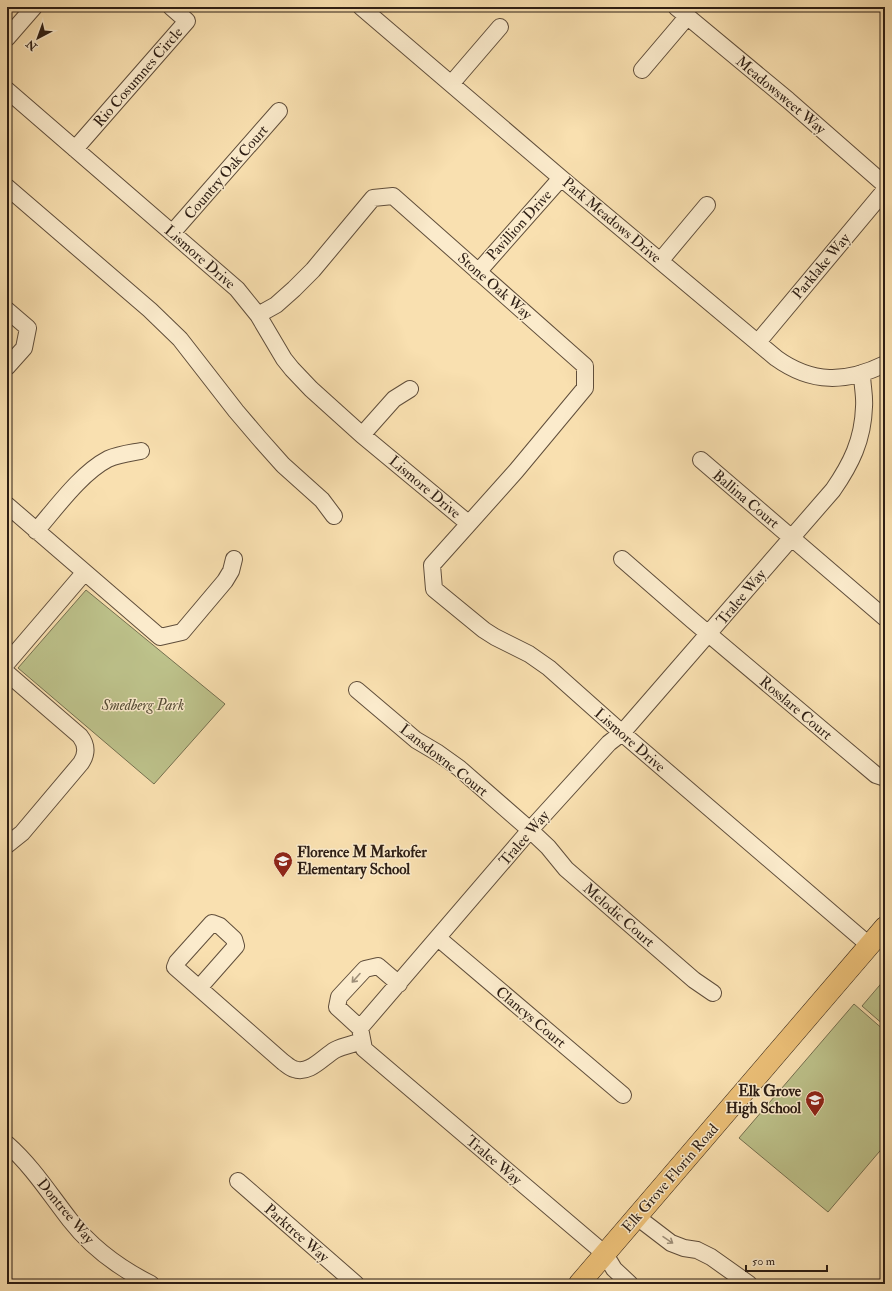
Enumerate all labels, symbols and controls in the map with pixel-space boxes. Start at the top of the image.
north arrow [18,18,58,58]
street label: Rio Cosumnes Circle [90,23,187,131]
text: N [23,36,41,54]
street label: Meadowsweet Way [732,52,830,139]
street label: Country Oak Court [180,121,273,223]
street label: Park Meadows Drive [558,173,665,267]
street label: Pavillion Drive [483,186,556,265]
street label: Lismore Drive [160,221,239,293]
street label: Parklake Way [788,229,855,303]
street label: Stone Oak Way [453,249,536,324]
street label: Lismore Drive [385,452,465,523]
street label: Ballina Court [708,466,783,533]
street label: Tralee Way [712,565,771,629]
street label: Rosslare Court [755,672,836,744]
park label: Smedberg Park [101,696,184,715]
street label: Lismore Drive [590,704,669,776]
street label: Lansdowne Court [396,720,492,801]
street label: Tralee Way [495,806,554,870]
place label: Florence M Markofer Elementary School [297,843,427,880]
school or university icon: Florence M Markofer Elementary School [272,850,294,878]
street label: Melodic Court [579,879,658,952]
one-way arrow [352,973,361,983]
street label: Clancys Court [492,982,570,1052]
place label: Elk Grove High School [726,1082,802,1119]
school or university icon: Elk Grove High School [804,1089,826,1117]
street label: Elk Grove Florin Road [618,1119,723,1237]
street label: Tralee Way [462,1131,526,1190]
street label: Dontree Way [33,1175,99,1248]
street label: Parktree Way [260,1200,333,1267]
one-way arrow [662,1236,673,1244]
scale bar [746,1247,827,1273]
text: 50 m [752,1254,776,1269]

